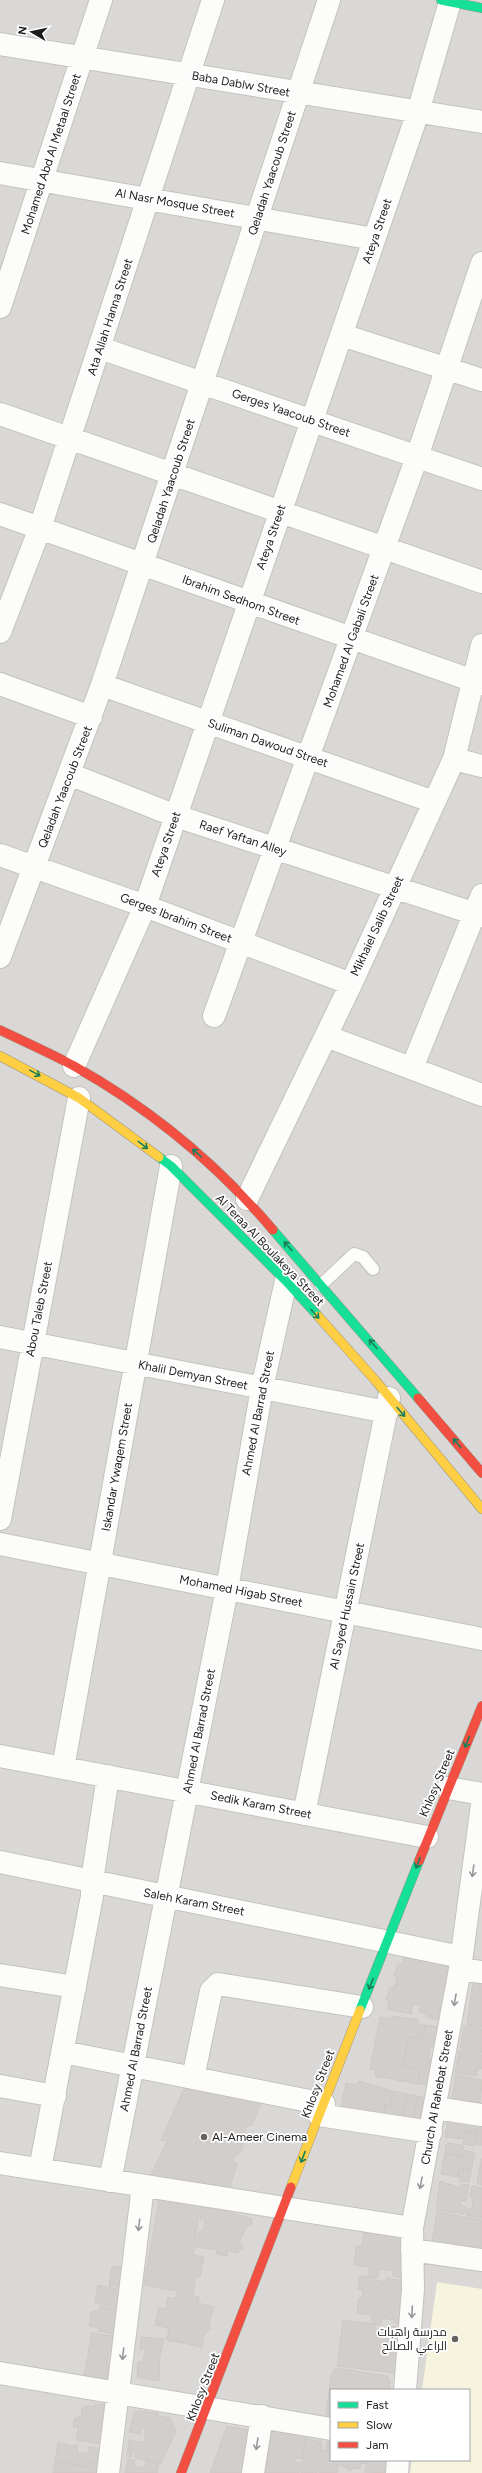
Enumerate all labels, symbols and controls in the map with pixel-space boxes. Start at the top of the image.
north arrow [12,12,52,52]
text: N [16,25,30,36]
street label: Baba Dablw Street [191,68,292,100]
street label: Mohamed Abd Al Metaal Street [18,71,84,236]
street label: Qeladah Yaacoub Street [245,109,299,237]
street label: Al Nasr Mosque Street [114,186,236,220]
street label: Ateya Street [359,196,395,265]
street label: Ata Allah Hanna Street [84,256,136,377]
street label: Gerges Yaacoub Street [230,386,353,440]
street label: Qeladah Yaacoub Street [144,417,198,545]
street label: Ateya Street [253,502,289,571]
street label: Ibrahim Sedhom Street [180,572,302,628]
street label: Mohamed Al Gabali Street [320,572,382,710]
street label: Suliman Dawoud Street [206,716,330,770]
street label: Qeladah Yaacoub Street [35,723,95,850]
street label: Ateya Street [148,809,184,878]
street label: Raef Yaftan Alley [198,817,289,859]
street label: Mikhaiel Salib Street [348,873,407,978]
street label: Gerges Ibrahim Street [118,890,234,946]
one-way arrow [29,1070,41,1078]
one-way arrow [138,1140,149,1149]
one-way arrow [191,1149,202,1158]
street label: Al Teraa Al Boulakeya Street [213,1191,327,1309]
one-way arrow [283,1241,292,1251]
street label: Abou Taleb Street [23,1260,55,1358]
one-way arrow [311,1309,320,1319]
one-way arrow [368,1339,377,1349]
street label: Ahmed Al Barrad Street [239,1349,277,1476]
street label: Khalil Demyan Street [137,1357,250,1393]
street label: Iskandar Ywaqem Street [99,1401,135,1532]
one-way arrow [397,1407,406,1417]
one-way arrow [452,1438,461,1449]
street label: Al Sayed Hussain Street [327,1541,367,1671]
street label: Mohamed Higab Street [178,1572,304,1610]
street label: Ahmed Al Barrad Street [180,1667,218,1794]
one-way arrow [463,1736,471,1748]
street label: Khlosy Street [416,1747,458,1819]
street label: Sedik Karam Street [209,1788,313,1822]
one-way arrow [413,1856,421,1868]
one-way arrow [469,1864,477,1877]
street label: Saleh Karam Street [142,1885,246,1919]
one-way arrow [367,1977,374,1989]
street label: Ahmed Al Barrad Street [117,1985,155,2112]
one-way arrow [450,1993,458,2006]
street label: Church Al Rahebat Street [418,2028,456,2166]
street label: Khlosy Street [299,2047,338,2120]
place label: Al-Ameer Cinema [212,2130,307,2144]
marker: Al-Ameer Cinema [199,2132,209,2142]
one-way arrow [298,2151,306,2163]
one-way arrow [417,2176,425,2189]
one-way arrow [135,2218,142,2231]
one-way arrow [408,2305,415,2318]
place label: مدرسة راهبات الراعي الصالح [377,2325,447,2356]
marker: مدرسة راهبات الراعي الصالح [450,2334,460,2344]
one-way arrow [119,2347,127,2360]
street label: Khlosy Street [184,2350,223,2423]
legend [330,2389,470,2461]
text: Fast [366,2398,389,2412]
text: Slow [366,2418,393,2432]
one-way arrow [253,2438,261,2451]
text: Jam [366,2438,389,2452]

